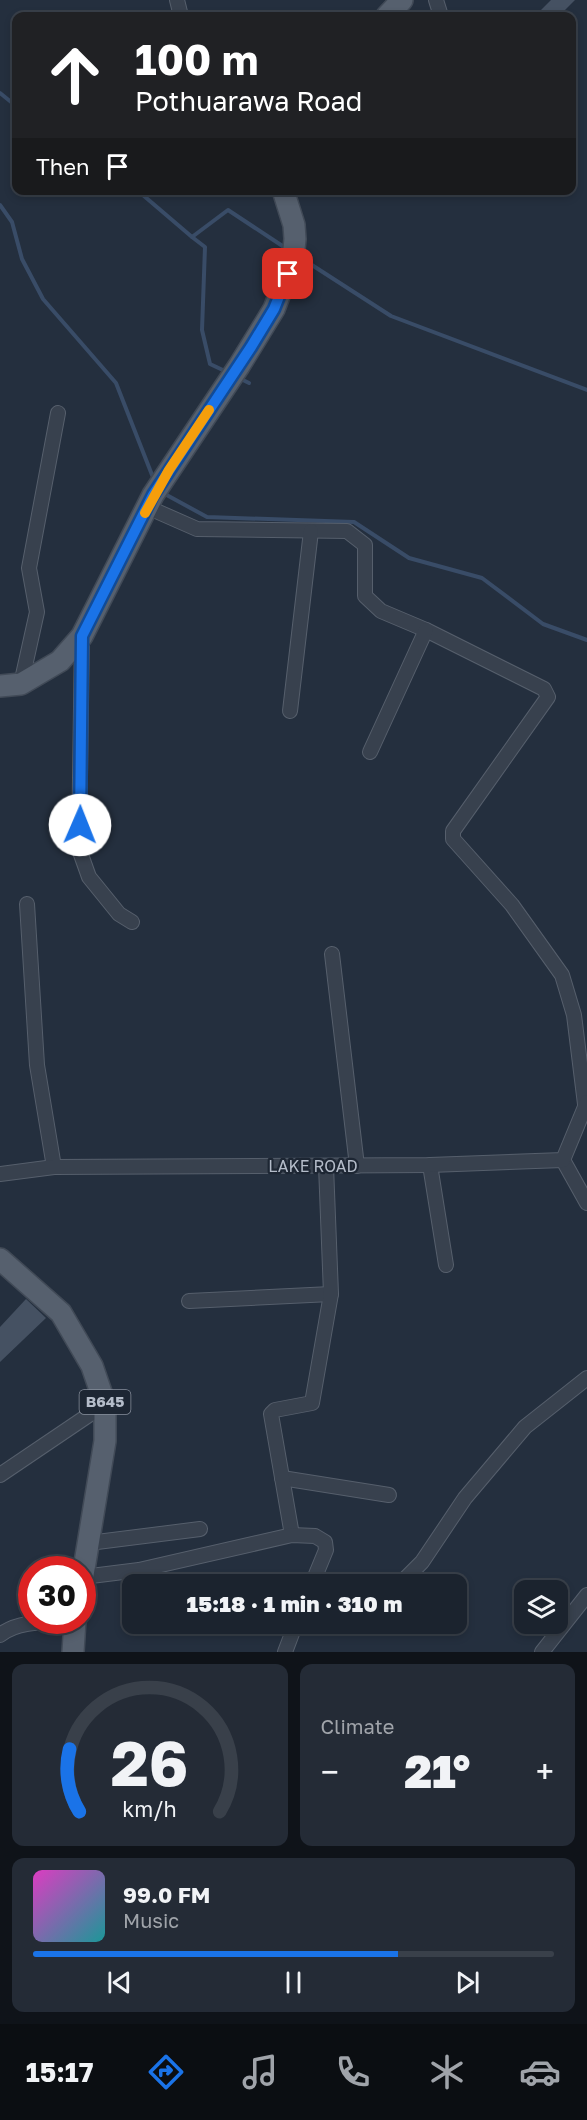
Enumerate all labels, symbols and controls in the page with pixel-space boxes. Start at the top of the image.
text: 100 m [135,34,258,84]
icon: ahead [36,36,114,114]
text: Pothuarawa Road [135,85,362,117]
icon: arrive [101,150,134,183]
text: Then [36,153,89,180]
pin [262,248,313,299]
icon: arrive [271,257,304,290]
position arrow [48,793,112,857]
street label: LAKE ROAD [268,1156,358,1176]
road number: B645 [80,1390,130,1414]
speed limit sign: 30 [18,1556,96,1634]
map controls [514,1580,568,1634]
button: layers [514,1580,568,1634]
text: 15:18 · 1 min · 310 m [187,1590,402,1617]
text: Climate [321,1714,394,1738]
text: 26 [111,1725,189,1800]
text: 21° [404,1744,470,1798]
text: − [321,1752,339,1791]
text: + [536,1752,554,1791]
text: km/h [122,1796,177,1822]
text: 99.0 FM [123,1881,210,1908]
text: Music [123,1908,179,1932]
icon: previous [103,1966,136,1999]
icon: pause [277,1966,310,1999]
icon: next [451,1966,484,1999]
icon: directions [145,2051,187,2093]
icon: music [239,2051,281,2093]
icon: phone [332,2051,374,2093]
icon: climate [426,2051,468,2093]
icon: car [519,2051,561,2093]
text: 15:17 [26,2056,93,2088]

